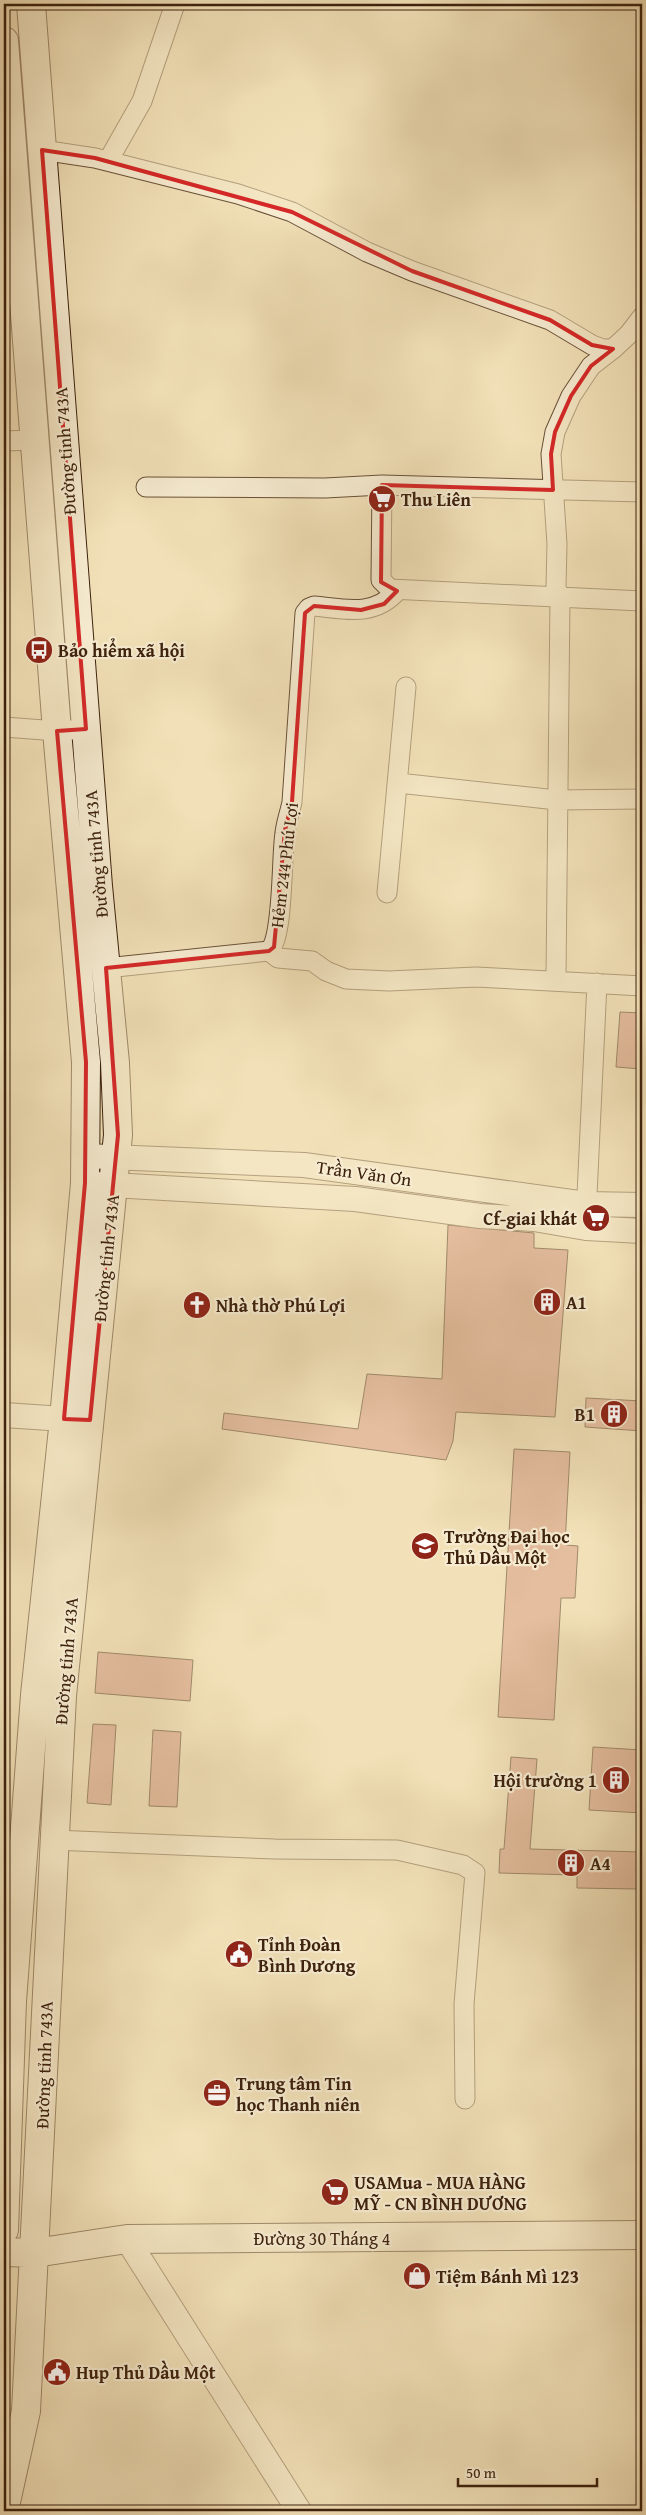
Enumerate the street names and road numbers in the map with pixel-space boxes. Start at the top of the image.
street label: Đường tỉnh 743A [47,386,83,516]
street label: Đường tỉnh 743A [77,789,115,919]
street label: Hẻm 244 Phú Lợi [263,801,305,929]
street label: Trần Văn Ơn [315,1153,413,1193]
street label: Đường tỉnh 743A [86,1193,126,1323]
street label: Đường tỉnh 743A [47,1596,85,1726]
street label: Đường tỉnh 743A [28,2001,60,2129]
street label: Đường 30 Tháng 4 [253,2225,391,2252]

